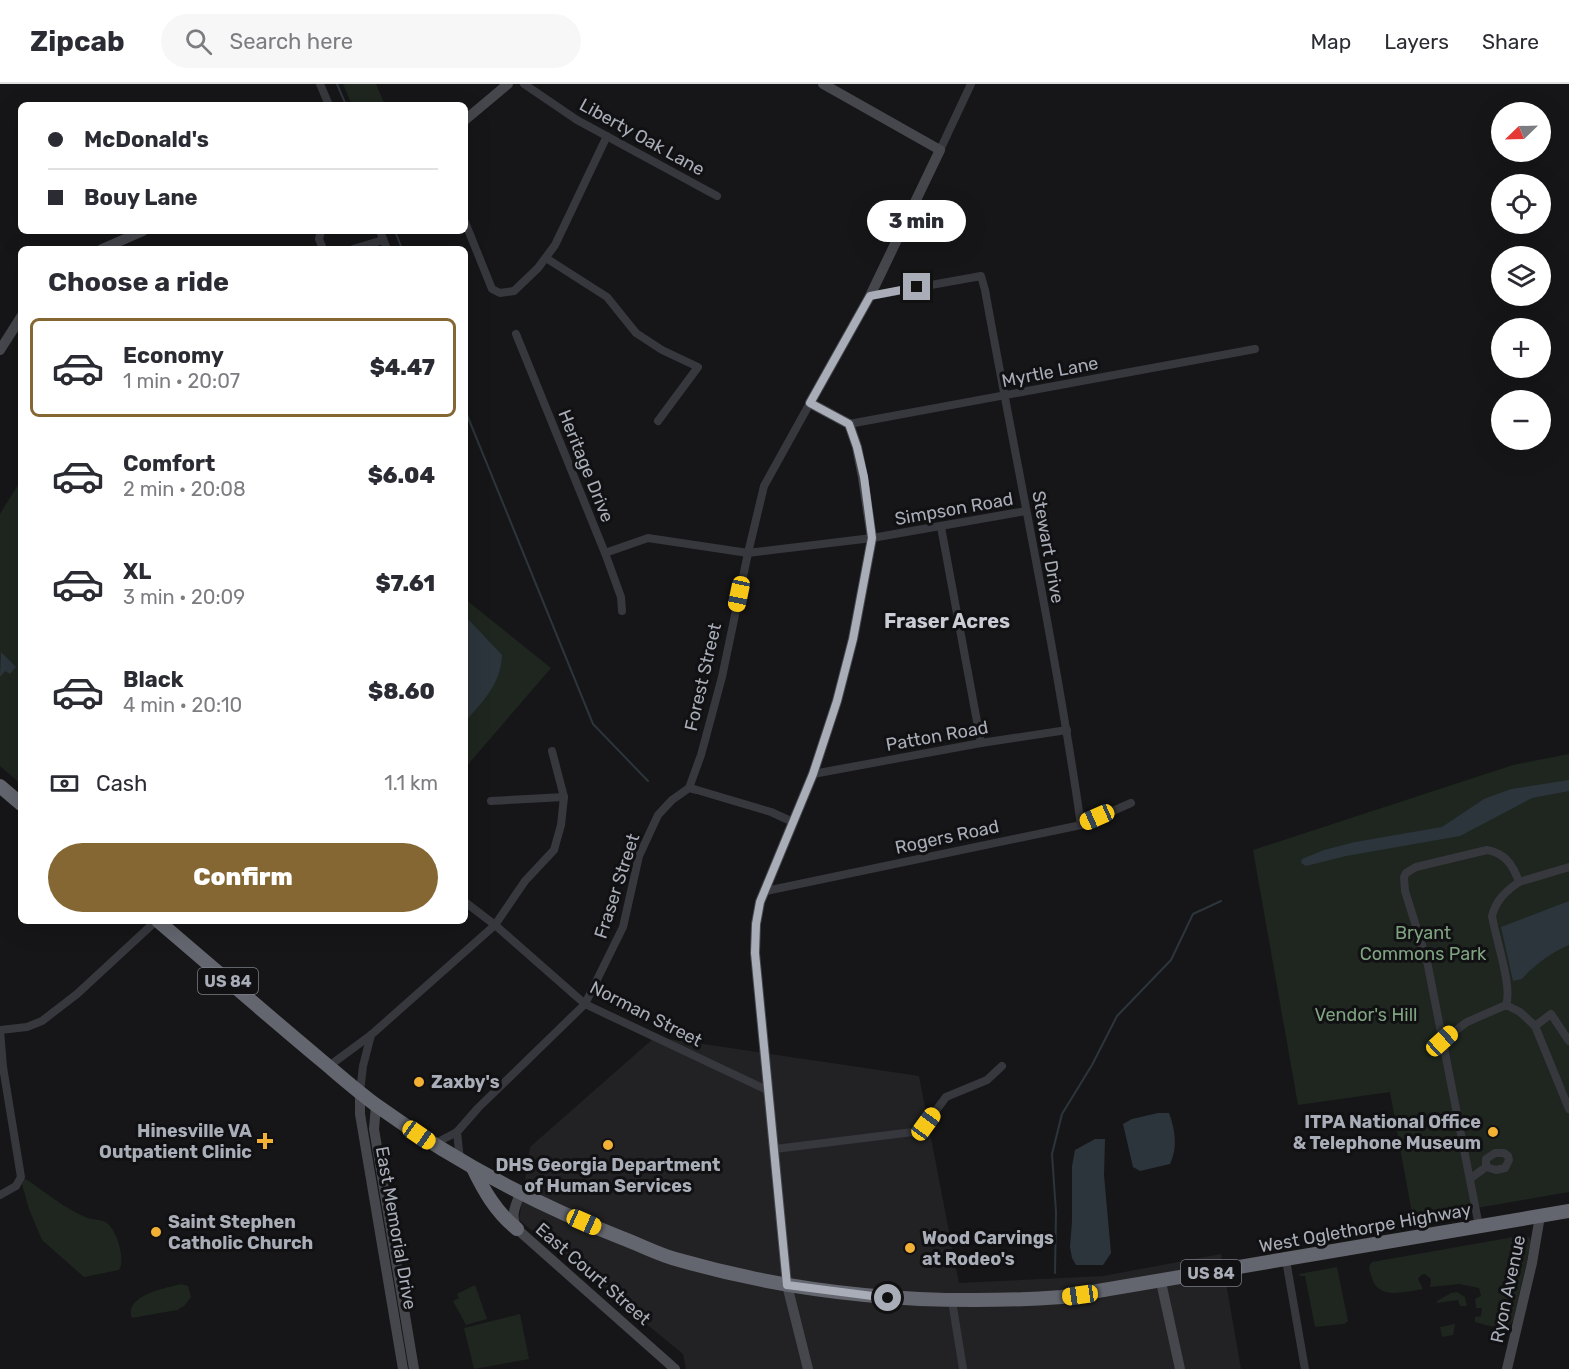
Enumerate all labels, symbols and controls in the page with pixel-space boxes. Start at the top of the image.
search box [161,14,581,68]
text: Zipcab [30,25,125,58]
icon: search [182,25,215,58]
text: Search here [230,28,353,55]
text: Map [1310,29,1351,54]
text: Layers [1384,29,1449,54]
text: Share [1482,29,1539,54]
street label: Liberty Oak Lane [576,94,708,180]
north arrow [1491,102,1551,162]
map controls [1491,102,1551,450]
text: McDonald's [84,126,209,153]
button: locate [1491,174,1551,234]
text: Bouy Lane [84,184,198,211]
callout: 3 min [868,200,966,242]
text: 3 min [889,209,944,233]
button: layers [1491,246,1551,306]
text: Choose a ride [48,266,229,298]
route end [903,273,930,300]
button: + [1491,318,1551,378]
icon: car [51,341,105,395]
text: Economy [123,342,224,369]
street label: Myrtle Lane [1000,352,1100,392]
text: $4.47 [370,354,435,381]
text: 1 min · 20:07 [123,369,240,393]
button: − [1491,390,1551,450]
street label: Heritage Drive [553,406,619,526]
icon: car [51,449,105,503]
text: Comfort [123,450,215,477]
text: $6.04 [368,462,435,489]
text: 2 min · 20:08 [123,477,246,501]
street label: Simpson Road [893,488,1015,530]
street label: Stewart Drive [1027,489,1069,605]
icon: car [51,557,105,611]
text: XL [123,558,151,585]
text: $7.61 [375,570,435,597]
car [726,575,752,613]
text: 3 min · 20:09 [123,585,245,609]
district label: Fraser Acres [884,609,1010,633]
street label: Forest Street [680,621,726,733]
icon: car [51,665,105,719]
text: Black [123,666,184,693]
text: $8.60 [368,678,435,705]
text: 4 min · 20:10 [123,693,242,717]
street label: Patton Road [884,716,990,756]
icon: cash [48,767,81,800]
text: Cash [96,770,147,797]
text: 1.1 km [384,771,438,795]
car [1077,801,1117,833]
street label: Rogers Road [893,815,1001,859]
street label: Fraser Street [590,831,644,941]
button: Confirm [48,843,438,912]
park label: Bryant Commons Park [1360,922,1487,965]
road number: US 84 [198,968,258,994]
street label: Norman Street [586,976,706,1052]
park label: Vendor's Hill [1315,1004,1417,1026]
car [1423,1022,1461,1060]
place label: Zaxby's [431,1071,500,1093]
marker: Zaxby's [412,1075,426,1089]
car [908,1104,944,1144]
place label: ITPA National Office & Telephone Museum [1293,1111,1481,1154]
car [399,1117,439,1153]
place label: Hinesville VA Outpatient Clinic [99,1120,252,1163]
marker: ITPA National Office & Telephone Museum [1486,1125,1500,1139]
marker: Hinesville VA Outpatient Clinic [256,1132,274,1150]
marker: DHS Georgia Department of Human Services [601,1138,615,1152]
street label: East Memorial Drive [371,1145,421,1311]
place label: DHS Georgia Department of Human Services [495,1154,721,1197]
street label: West Oglethorpe Highway [1257,1198,1473,1258]
car [564,1206,604,1238]
place label: Saint Stephen Catholic Church [168,1211,313,1254]
street label: East Court Street [531,1218,655,1330]
marker: Saint Stephen Catholic Church [149,1225,163,1239]
place label: Wood Carvings at Rodeo's [922,1227,1054,1270]
street label: Ryon Avenue [1486,1233,1530,1345]
marker: Wood Carvings at Rodeo's [903,1241,917,1255]
road number: US 84 [1181,1260,1241,1286]
route start [874,1284,901,1311]
car [1061,1284,1099,1306]

